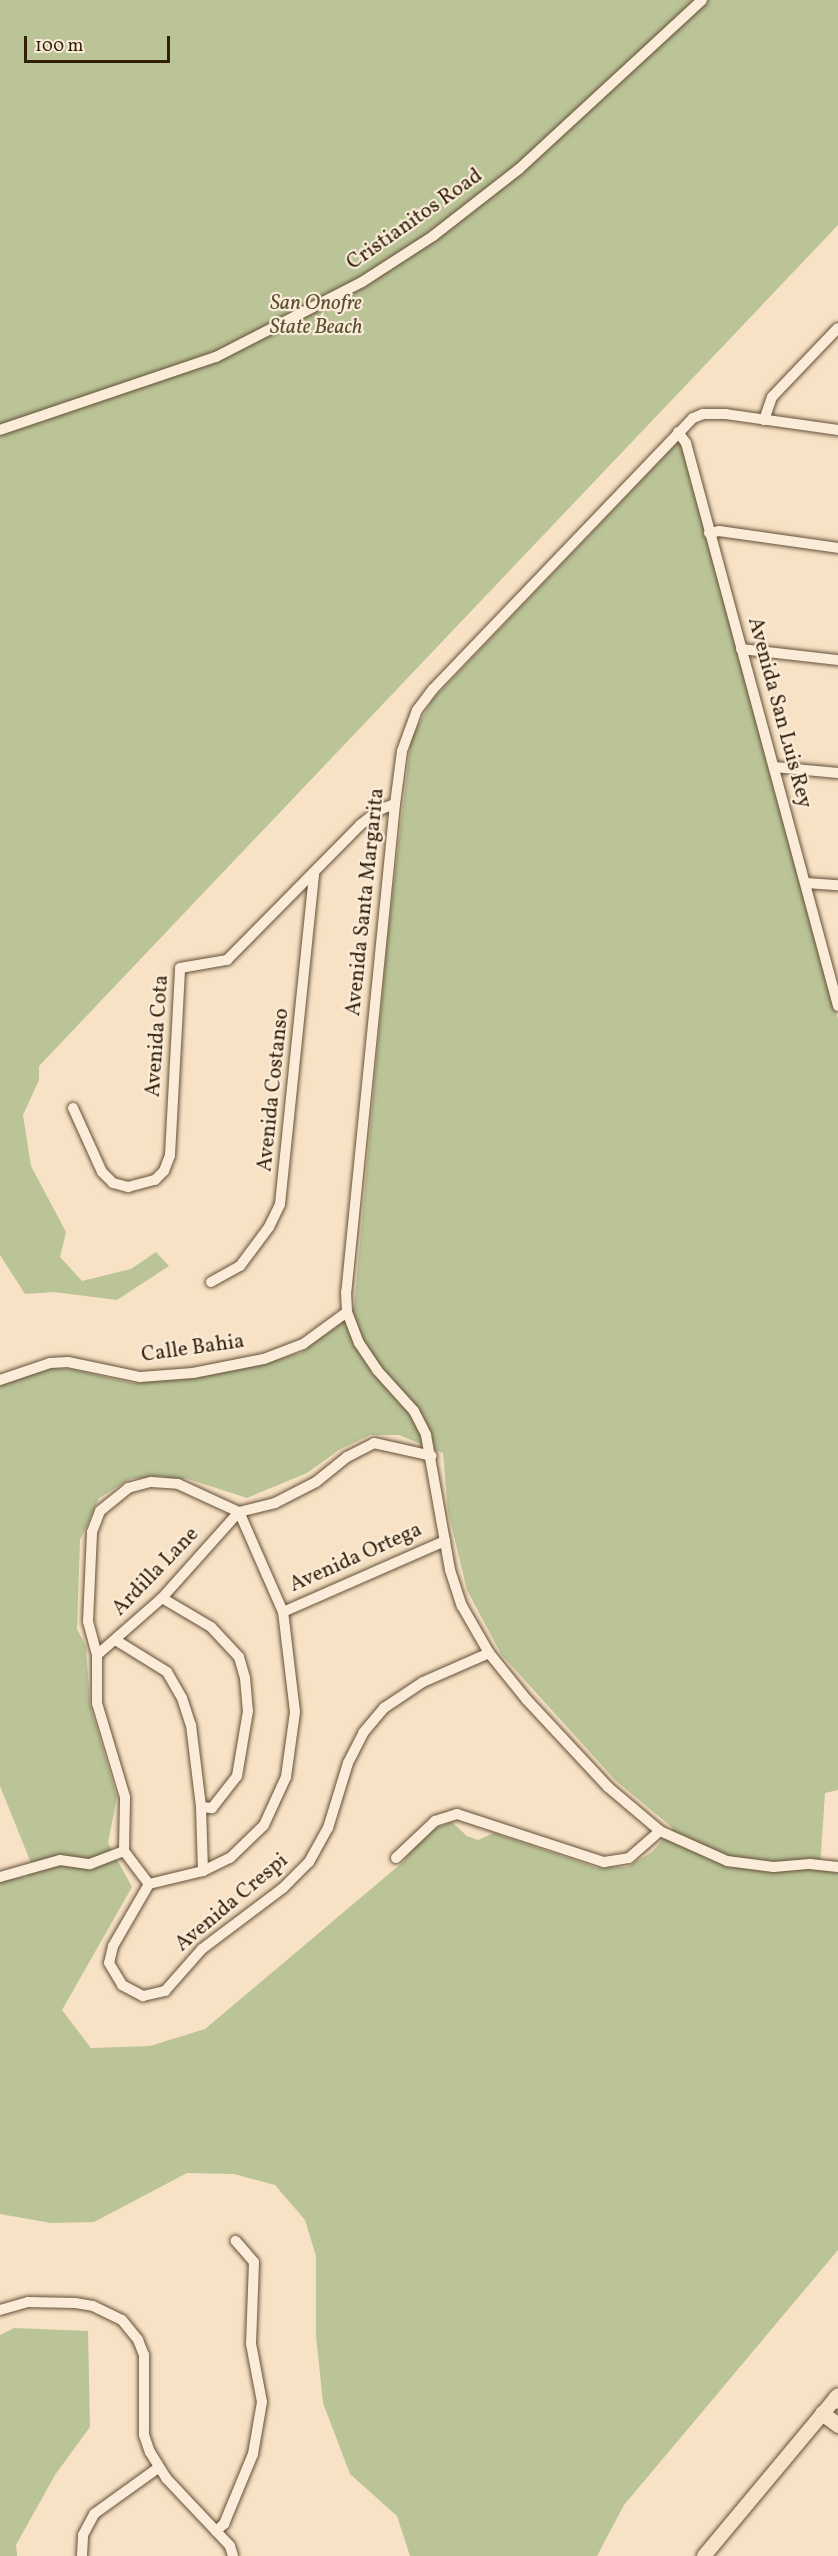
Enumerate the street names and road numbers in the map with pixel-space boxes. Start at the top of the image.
street label: Cristianitos Road [342,164,488,276]
street label: Avenida San Luis Rey [741,615,817,811]
street label: Avenida Santa Margarita [341,787,391,1017]
street label: Avenida Cota [141,974,175,1098]
street label: Avenida Costanso [253,1007,295,1173]
street label: Calle Bahia [140,1329,246,1369]
street label: Avenida Ortega [286,1518,426,1598]
street label: Ardilla Lane [107,1522,205,1622]
street label: Avenida Crespi [170,1849,294,1957]

